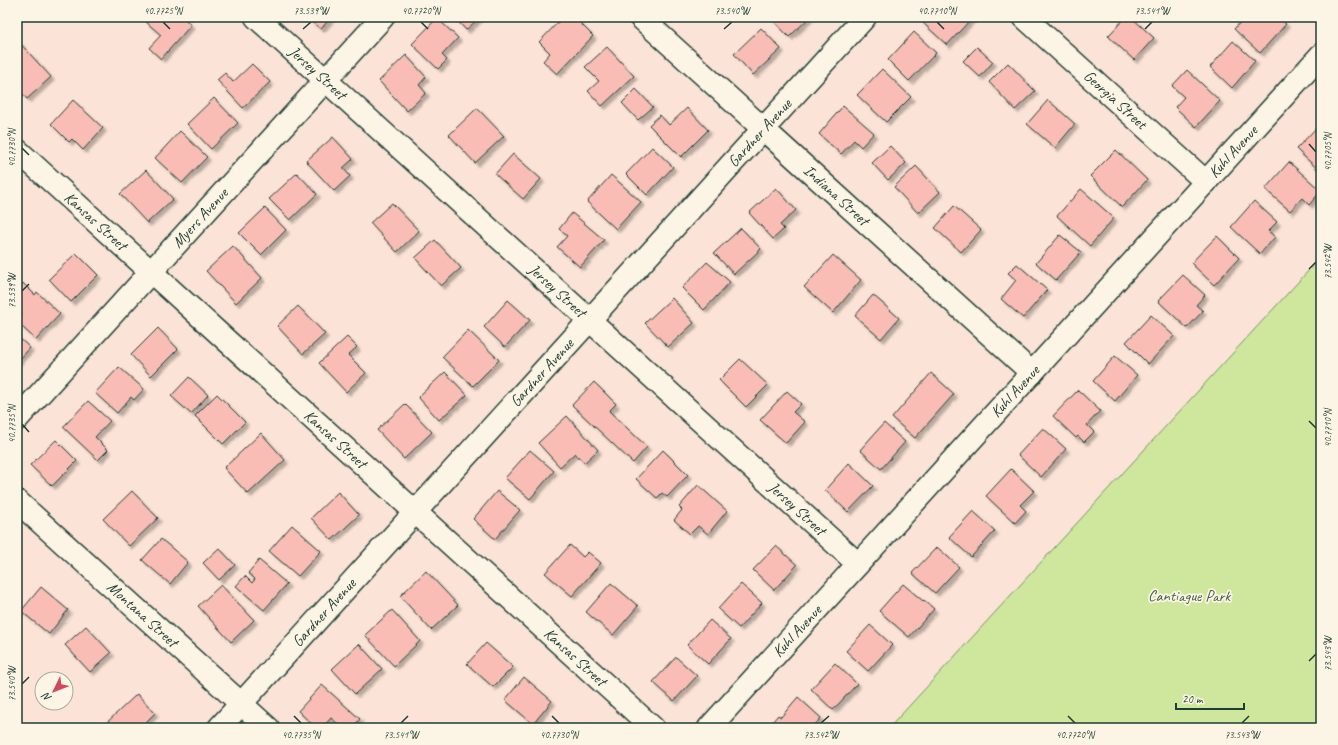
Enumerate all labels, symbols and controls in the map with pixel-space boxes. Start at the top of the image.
text: 40.7725°N [144,4,184,17]
text: 73.539°W [294,4,330,17]
text: 40.7720°N [402,4,442,17]
text: 73.540°W [715,4,751,17]
text: 40.7710°N [918,4,958,17]
text: 73.541°W [1135,4,1171,17]
street label: Jersey Street [284,41,352,106]
street label: Georgia Street [1079,66,1152,135]
street label: Gardner Avenue [723,93,797,171]
street label: Kuhl Avenue [1204,120,1263,182]
text: 40.7730°N [5,127,18,167]
text: 40.7705°N [1321,131,1334,171]
street label: Indiana Street [799,160,875,232]
street label: Myers Avenue [168,182,234,252]
street label: Kansas Street [60,188,133,257]
text: 73.542°W [1321,243,1334,279]
street label: Jersey Street [524,259,592,324]
text: 73.539°W [5,272,18,308]
street label: Gardner Avenue [506,333,579,411]
street label: Kuhl Avenue [986,360,1045,422]
text: 40.7735°N [5,403,18,443]
street label: Kansas Street [300,406,373,475]
text: 40.7710°N [1321,407,1334,447]
street label: Jersey Street [763,477,832,542]
street label: Gardner Avenue [288,573,361,651]
street label: Montana Street [103,577,184,653]
park label: Cantiague Park [1148,586,1231,606]
street label: Kuhl Avenue [768,599,827,661]
street label: Kansas Street [540,624,612,692]
text: 73.543°W [1321,635,1334,671]
text: 73.540°W [5,665,18,701]
north arrow [34,671,74,711]
scale bar [1176,685,1244,711]
text: N [38,689,54,705]
text: 20 m [1182,691,1204,707]
text: 40.7735°N [282,728,322,741]
text: 73.541°W [384,728,420,741]
text: 40.7730°N [540,728,580,741]
text: 73.542°W [804,728,840,741]
text: 40.7720°N [1056,728,1096,741]
text: 73.543°W [1225,728,1261,741]

